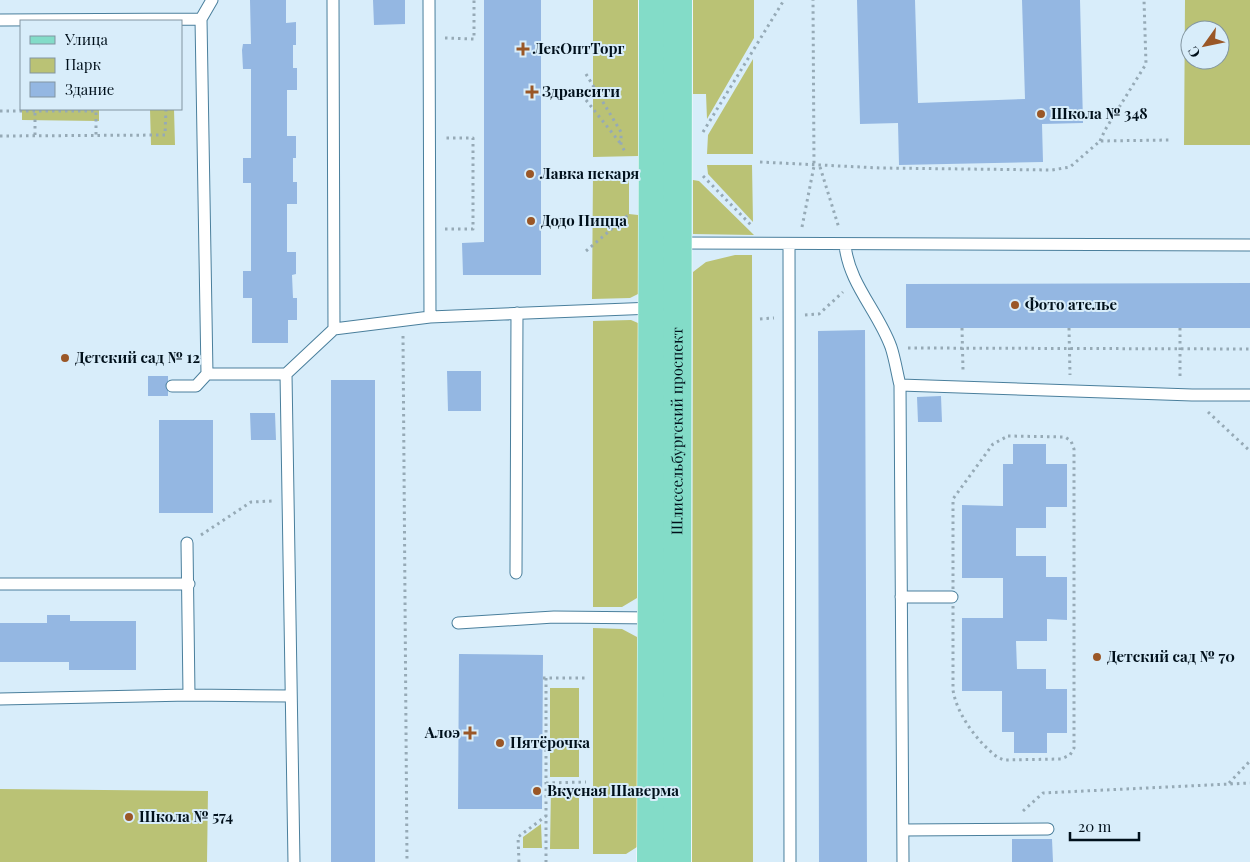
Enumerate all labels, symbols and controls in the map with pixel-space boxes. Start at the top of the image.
legend [20,20,182,110]
north arrow [1180,20,1230,70]
text: Улица [64,29,108,49]
place label: ЛекОптТорг [532,38,625,58]
marker: ЛекОптТорг [517,43,529,55]
text: С [1183,43,1204,62]
text: Парк [65,54,101,74]
text: Здание [65,79,114,99]
place label: Здравсити [542,81,620,101]
marker: Здравсити [526,86,538,98]
place label: Школа № 348 [1051,103,1148,123]
marker: Школа № 348 [1035,108,1047,120]
place label: Лавка пекаря [539,163,640,183]
marker: Лавка пекаря [524,168,536,180]
place label: Додо Пицца [541,210,627,230]
marker: Додо Пицца [525,215,537,227]
place label: Фото ателье [1025,294,1117,314]
marker: Фото ателье [1009,299,1021,311]
street label: Шлиссельбургский проспект [666,327,687,535]
place label: Детский сад № 12 [75,347,200,367]
marker: Детский сад № 12 [59,352,71,364]
place label: Детский сад № 70 [1107,646,1235,666]
marker: Детский сад № 70 [1091,651,1103,663]
place label: Алоэ [424,722,460,742]
marker: Алоэ [464,727,476,739]
place label: Пятёрочка [510,732,590,752]
marker: Пятёрочка [494,737,506,749]
place label: Вкусная Шаверма [547,780,679,800]
marker: Вкусная Шаверма [531,785,543,797]
place label: Школа № 574 [139,806,233,826]
scale bar [1070,810,1139,842]
marker: Школа № 574 [123,811,135,823]
text: 20 m [1078,816,1112,836]

